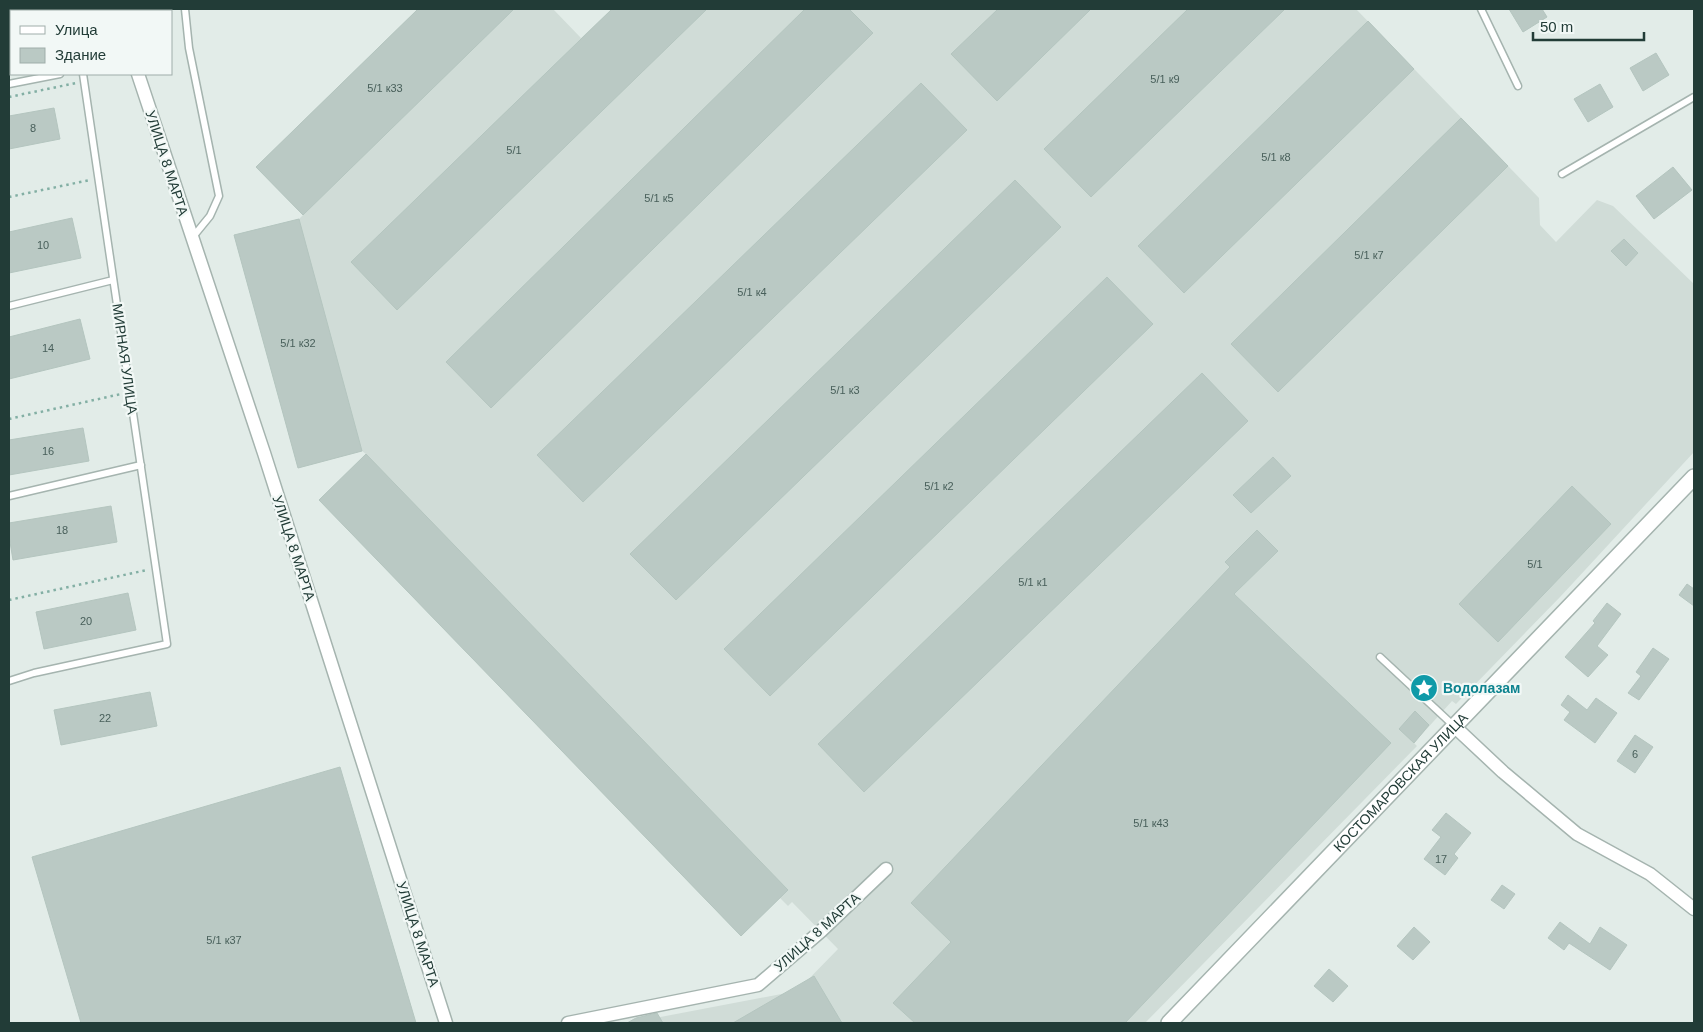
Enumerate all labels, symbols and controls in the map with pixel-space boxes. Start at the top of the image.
legend [10,10,172,75]
scale bar [1533,10,1644,42]
text: 50 m [1540,18,1573,35]
text: Улица [55,21,98,38]
text: Здание [55,46,106,63]
house number: 5/1 к9 [1150,73,1180,85]
house number: 5/1 к33 [367,82,403,94]
street label: УЛИЦА 8 МАРТА [142,108,192,218]
house number: 8 [30,122,36,134]
house number: 5/1 [506,144,522,156]
house number: 5/1 к8 [1261,151,1291,163]
house number: 5/1 к5 [644,192,674,204]
house number: 10 [37,239,49,251]
house number: 5/1 к7 [1354,249,1384,261]
house number: 5/1 к4 [737,286,767,298]
street label: МИРНАЯ УЛИЦА [109,302,141,416]
house number: 5/1 к32 [280,337,316,349]
house number: 14 [42,342,54,354]
house number: 5/1 к3 [830,384,860,396]
house number: 16 [42,445,54,457]
house number: 5/1 к2 [924,480,954,492]
street label: УЛИЦА 8 МАРТА [269,493,319,603]
house number: 18 [56,524,68,536]
house number: 5/1 [1527,558,1543,570]
house number: 5/1 к1 [1018,576,1048,588]
house number: 20 [80,615,92,627]
place icon: Водолазам [1409,673,1439,703]
place label: Водолазам [1443,680,1520,696]
street label: КОСТОМАРОВСКАЯ УЛИЦА [1330,709,1471,855]
house number: 22 [99,712,111,724]
house number: 6 [1632,748,1638,760]
house number: 5/1 к43 [1133,817,1169,829]
house number: 17 [1435,853,1447,865]
street label: УЛИЦА 8 МАРТА [393,879,443,989]
street label: УЛИЦА 8 МАРТА [771,889,864,975]
house number: 5/1 к37 [206,934,242,946]

